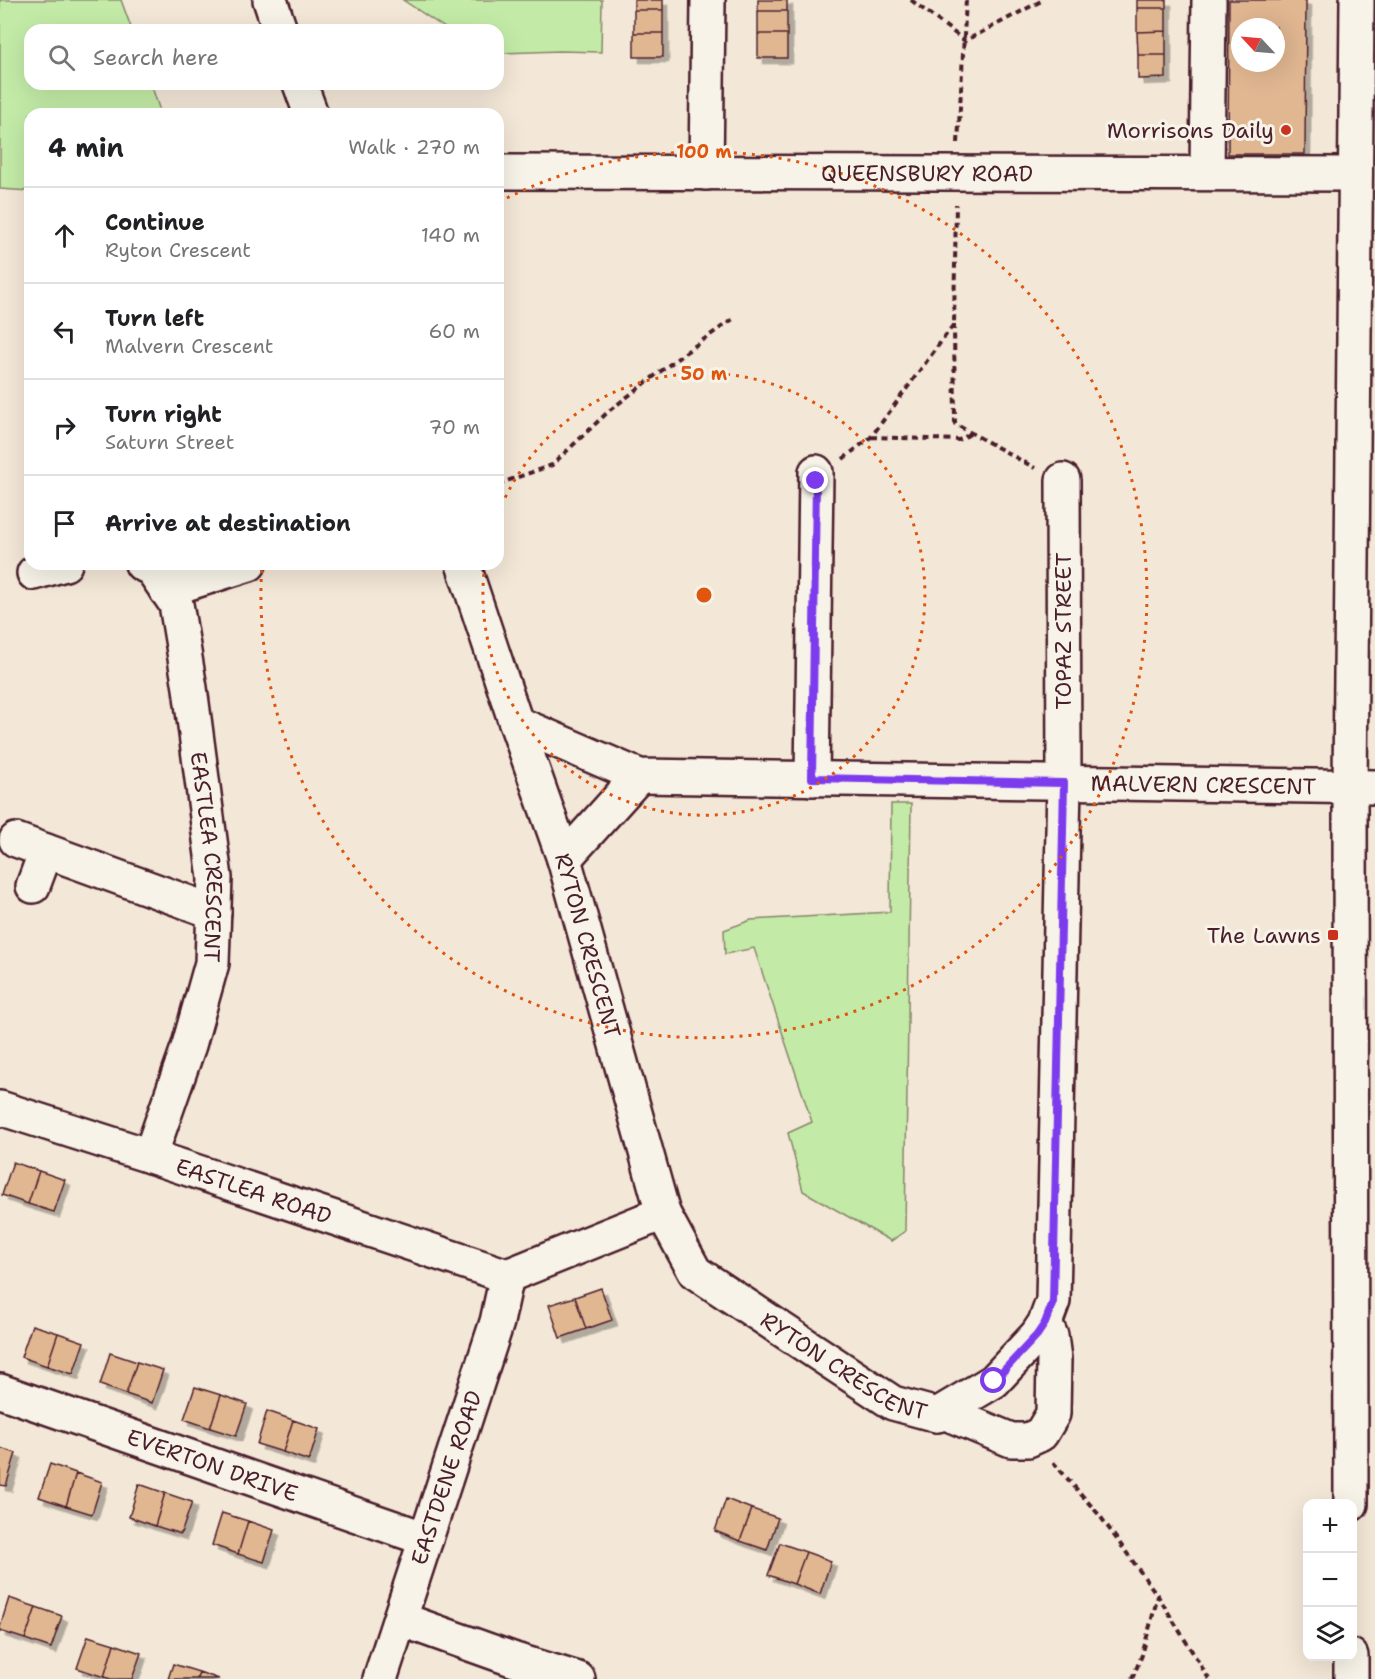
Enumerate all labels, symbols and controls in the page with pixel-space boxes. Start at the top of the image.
north arrow [1231,18,1285,72]
search box [24,24,504,90]
icon: search [45,41,78,74]
text: Search here [93,43,219,72]
place label: Morrisons Daily [1107,116,1274,145]
marker: Morrisons Daily [1279,123,1293,137]
text: 4 min [48,130,124,165]
text: Walk · 270 m [348,134,480,160]
text: 100 m [676,140,732,164]
street label: QUEENSBURY ROAD [821,158,1033,188]
text: Continue [105,208,205,237]
icon: ahead [48,219,81,252]
text: 140 m [421,222,480,248]
text: Ryton Crescent [105,237,251,263]
text: Turn left [105,304,204,333]
icon: left [48,315,81,348]
text: 60 m [428,318,480,344]
text: Malvern Crescent [105,333,273,359]
text: 50 m [681,362,728,386]
text: Turn right [105,400,222,429]
icon: right [48,411,81,444]
text: 70 m [428,414,480,440]
text: Saturn Street [105,429,234,455]
route end [802,467,828,493]
icon: arrive [48,507,81,540]
text: Arrive at destination [105,509,351,538]
street label: TOPAZ STREET [1049,552,1078,709]
centre of rings [694,585,714,605]
street label: EASTLEA CRESCENT [184,750,230,963]
street label: MALVERN CRESCENT [1091,768,1317,801]
street label: RYTON CRESCENT [549,850,628,1042]
place label: The Lawns [1207,921,1321,950]
marker: The Lawns [1326,928,1340,942]
street label: EASTLEA ROAD [172,1151,335,1231]
street label: RYTON CRESCENT [755,1305,931,1426]
route start [980,1367,1006,1393]
street label: EASTDENE ROAD [404,1387,488,1568]
street label: EVERTON DRIVE [123,1422,302,1508]
map controls [1303,1499,1357,1661]
button: + [1303,1499,1357,1553]
button: − [1303,1553,1357,1607]
button: layers [1303,1607,1357,1661]

